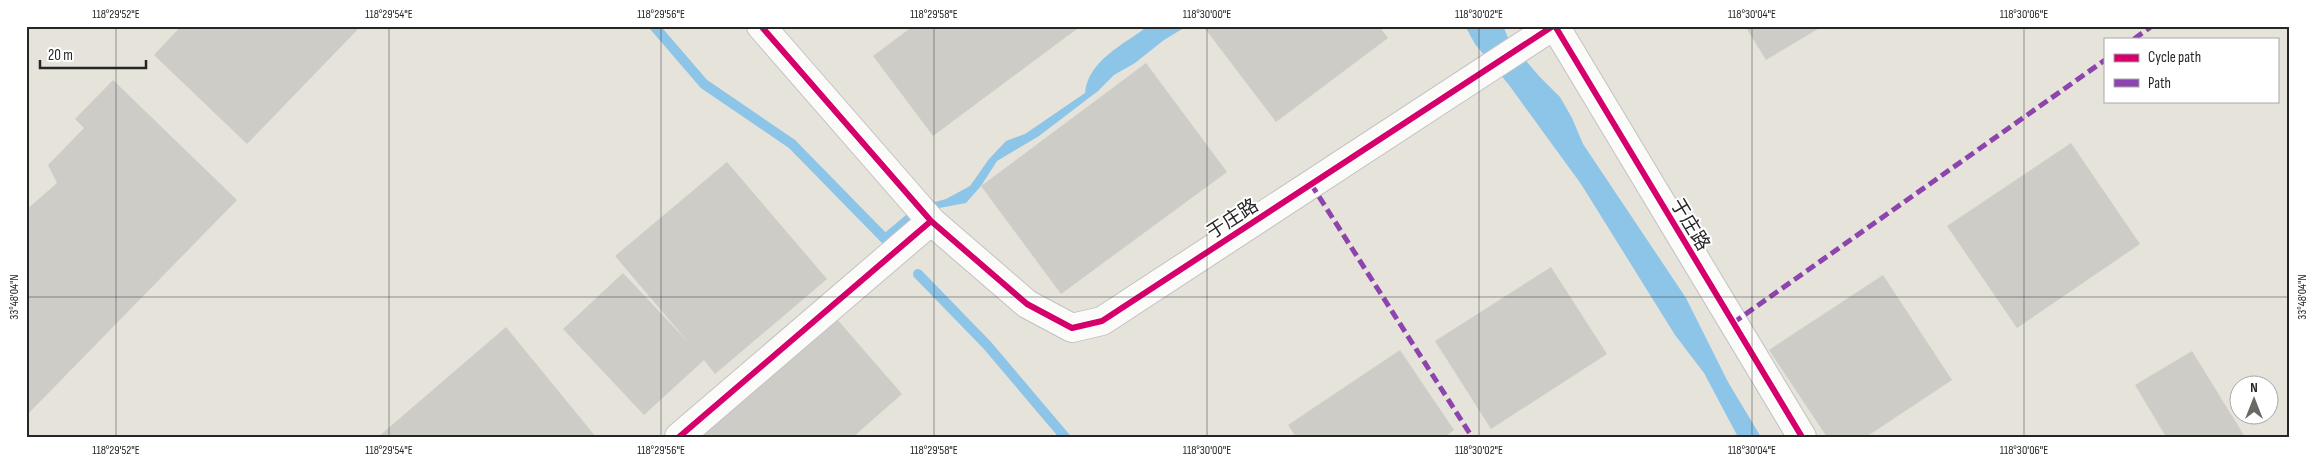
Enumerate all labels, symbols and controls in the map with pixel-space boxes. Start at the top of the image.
text: 118°29'52"E [92,7,140,22]
text: 118°29'54"E [365,7,413,22]
text: 118°29'56"E [637,7,685,22]
text: 118°29'58"E [910,7,958,22]
text: 118°30'00"E [1183,7,1231,22]
text: 118°30'02"E [1455,7,1503,22]
text: 118°30'04"E [1728,7,1776,22]
text: 118°30'06"E [2000,7,2048,22]
scale bar [40,38,146,70]
legend [2104,38,2278,102]
text: 20 m [48,46,73,65]
text: Cycle path [2148,48,2201,67]
text: Path [2148,74,2171,93]
street label: 于庄路 [1203,194,1263,244]
street label: 于庄路 [1665,194,1714,255]
text: 33°48'04"N [7,274,22,320]
text: 33°48'04"N [2295,274,2310,320]
north arrow [2228,376,2278,426]
text: N [2250,379,2258,396]
text: 118°29'52"E [92,443,140,458]
text: 118°29'54"E [365,443,413,458]
text: 118°29'56"E [637,443,685,458]
text: 118°29'58"E [910,443,958,458]
text: 118°30'00"E [1183,443,1231,458]
text: 118°30'02"E [1455,443,1503,458]
text: 118°30'04"E [1728,443,1776,458]
text: 118°30'06"E [2000,443,2048,458]

